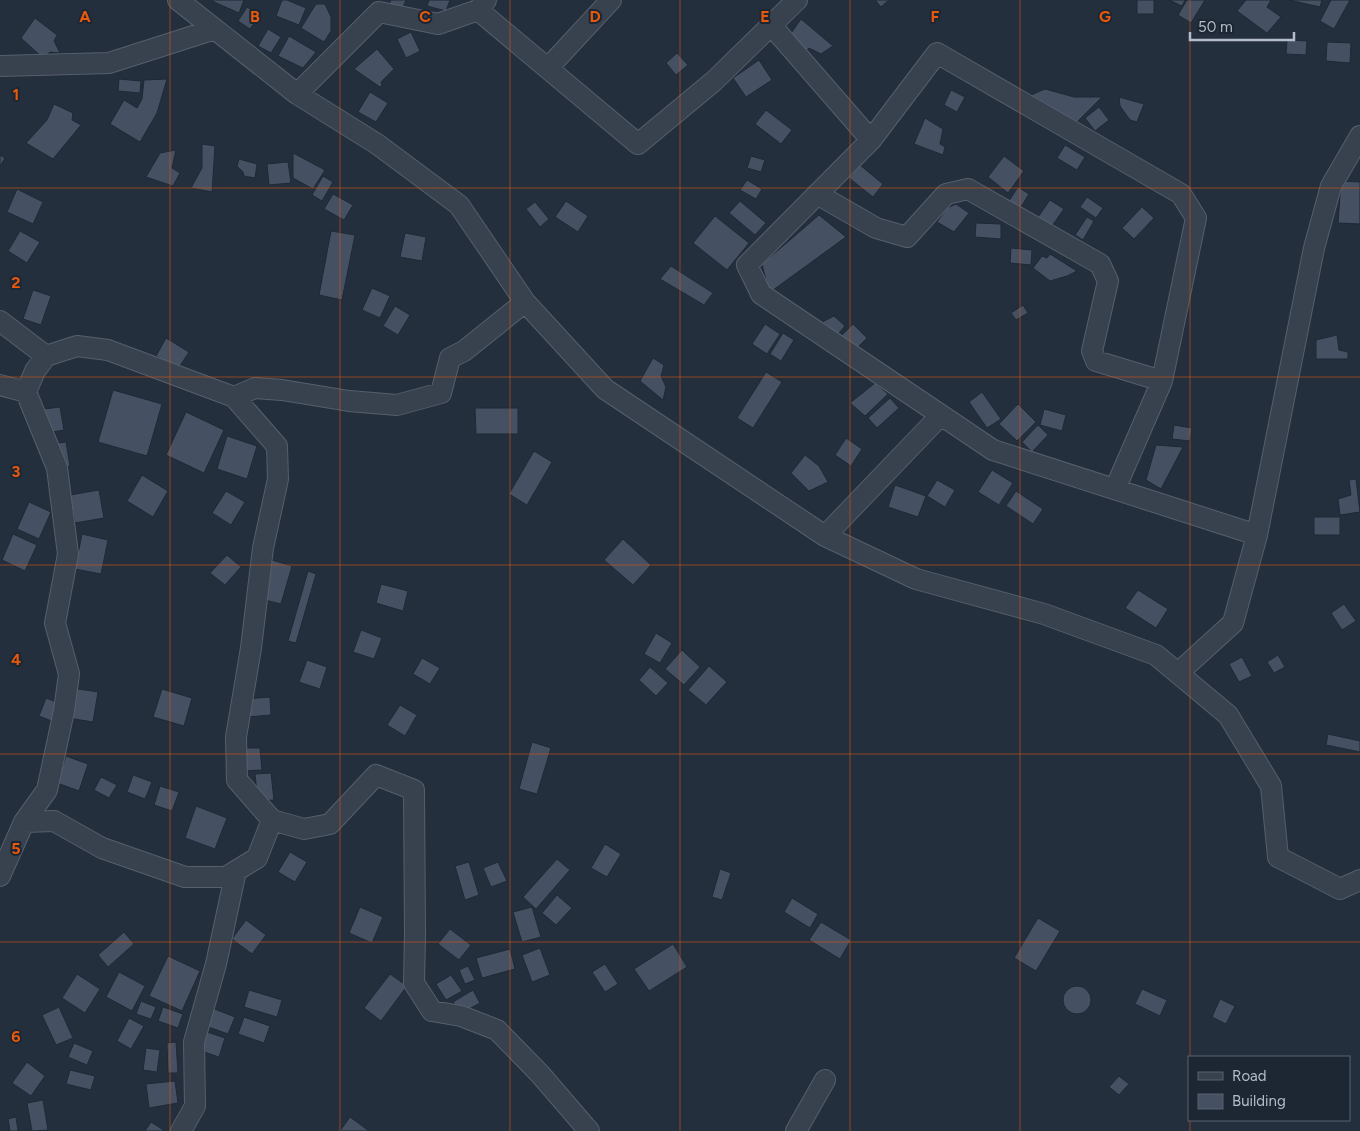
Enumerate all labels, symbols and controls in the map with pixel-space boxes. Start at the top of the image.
text: A [79,7,91,26]
text: B [250,7,260,26]
text: C [419,7,431,26]
text: D [589,7,601,26]
text: E [760,7,770,26]
text: F [931,7,940,26]
text: G [1099,7,1111,26]
scale bar [1190,10,1294,42]
text: 50 m [1198,18,1233,36]
text: 1 [13,85,19,104]
text: 2 [11,273,21,292]
text: 3 [12,462,21,481]
text: 4 [11,650,21,669]
text: 5 [11,839,21,858]
text: 6 [11,1027,21,1046]
legend [1188,1056,1350,1121]
text: Road [1232,1067,1267,1085]
text: Building [1232,1092,1286,1110]

